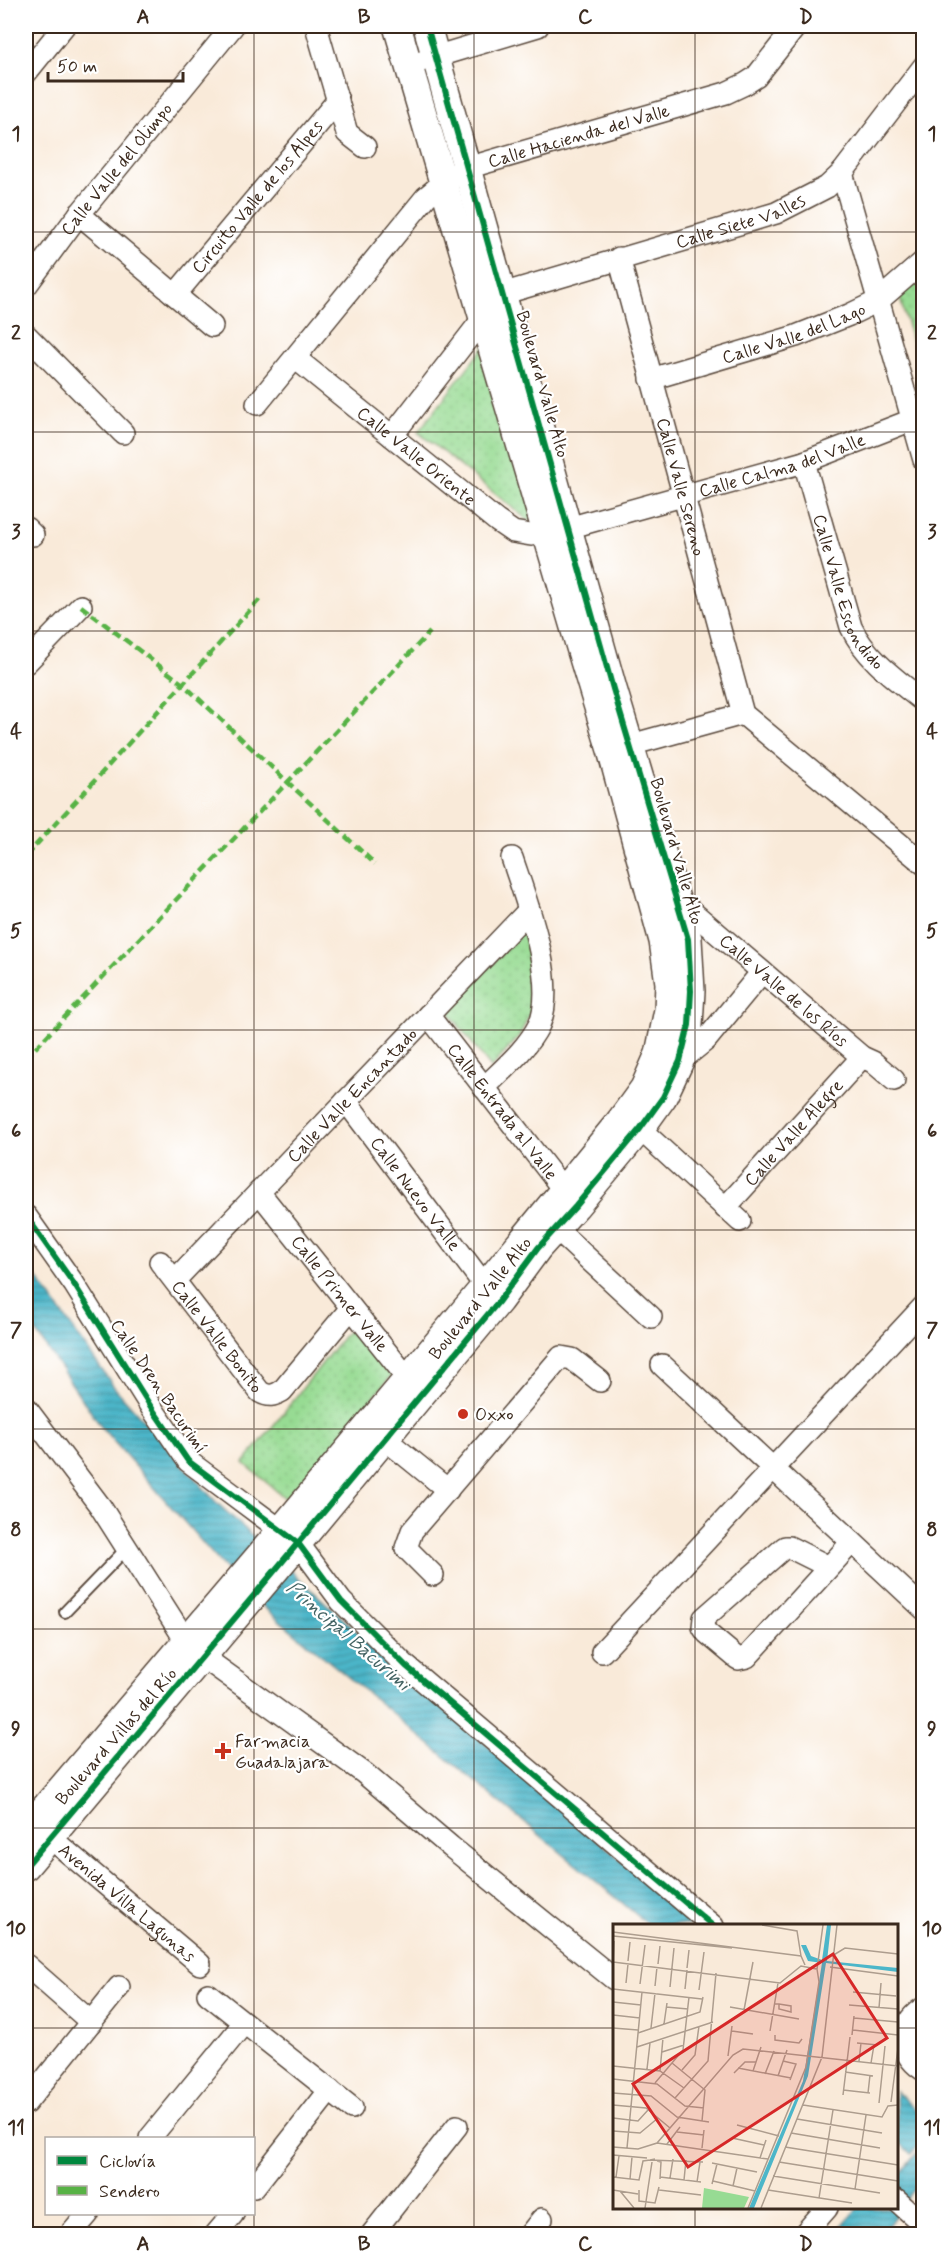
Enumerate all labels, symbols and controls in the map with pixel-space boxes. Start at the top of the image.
text: A [136,4,150,31]
text: B [358,4,371,31]
text: C [578,4,593,31]
text: D [799,4,813,31]
scale bar [48,45,183,83]
text: 50 m [57,55,97,79]
street label: Calle Valle del Olimpo [56,98,179,241]
street label: Calle Hacienda del Valle [485,99,673,174]
street label: Circuito Valle de los Alpes [187,116,329,279]
text: 1 [12,121,20,148]
text: 1 [928,121,936,148]
street label: Calle Siete Valles [673,189,810,255]
street label: Calle Valle del Lago [720,298,870,370]
street label: Boulevard Valle Alto [510,308,574,460]
text: 2 [11,320,21,347]
text: 2 [927,320,937,347]
street label: Calle Valle Oriente [351,401,480,512]
street label: Calle Valle Sereno [650,415,710,559]
street label: Calle Calma del Valle [697,428,869,504]
street label: Calle Valle Escondido [806,512,889,676]
text: 3 [11,519,21,546]
text: 3 [927,519,937,546]
text: 4 [10,719,22,746]
text: 4 [926,719,938,746]
street label: Boulevard Valle Alto [644,775,708,927]
text: 5 [10,918,22,945]
text: 5 [926,918,938,945]
street label: Calle Valle de los Ríos [714,929,853,1053]
street label: Calle Valle Encantado [282,1023,423,1169]
street label: Calle Entrada al Valle [441,1039,563,1185]
street label: Calle Valle Alegre [739,1074,849,1192]
text: 6 [11,1118,21,1145]
text: 6 [927,1118,937,1145]
street label: Calle Nuevo Valle [364,1132,466,1256]
street label: Calle Primer Valle [285,1231,393,1358]
street label: Boulevard Valle Alto [424,1232,538,1365]
street label: Calle Valle Bonito [165,1276,268,1399]
street label: Calle Dren Bacurimí [104,1315,212,1458]
text: 7 [10,1317,22,1344]
text: 7 [926,1317,938,1344]
place label: Oxxo [475,1403,513,1427]
marker: Oxxo [456,1407,470,1421]
text: 8 [10,1517,22,1544]
text: 8 [926,1517,938,1544]
water label: Principal Bacurimi [280,1575,418,1699]
street label: Boulevard Villas del Río [50,1663,183,1811]
text: 9 [11,1716,21,1743]
text: 9 [927,1716,937,1743]
place label: Farmacia Guadalajara [235,1730,329,1775]
marker: Farmacia Guadalajara [216,1744,230,1758]
street label: Avenida Villa Lagunas [53,1838,200,1968]
text: 10 [6,1916,26,1943]
text: 10 [922,1916,942,1943]
inset map [613,1924,898,2209]
text: 11 [7,2115,25,2142]
text: 11 [923,2115,941,2142]
legend [45,2137,255,2215]
text: Ciclovía [99,2150,156,2174]
text: Sendero [99,2180,160,2204]
text: A [136,2231,150,2258]
text: B [358,2231,371,2258]
text: C [578,2231,593,2258]
text: D [799,2231,813,2258]

